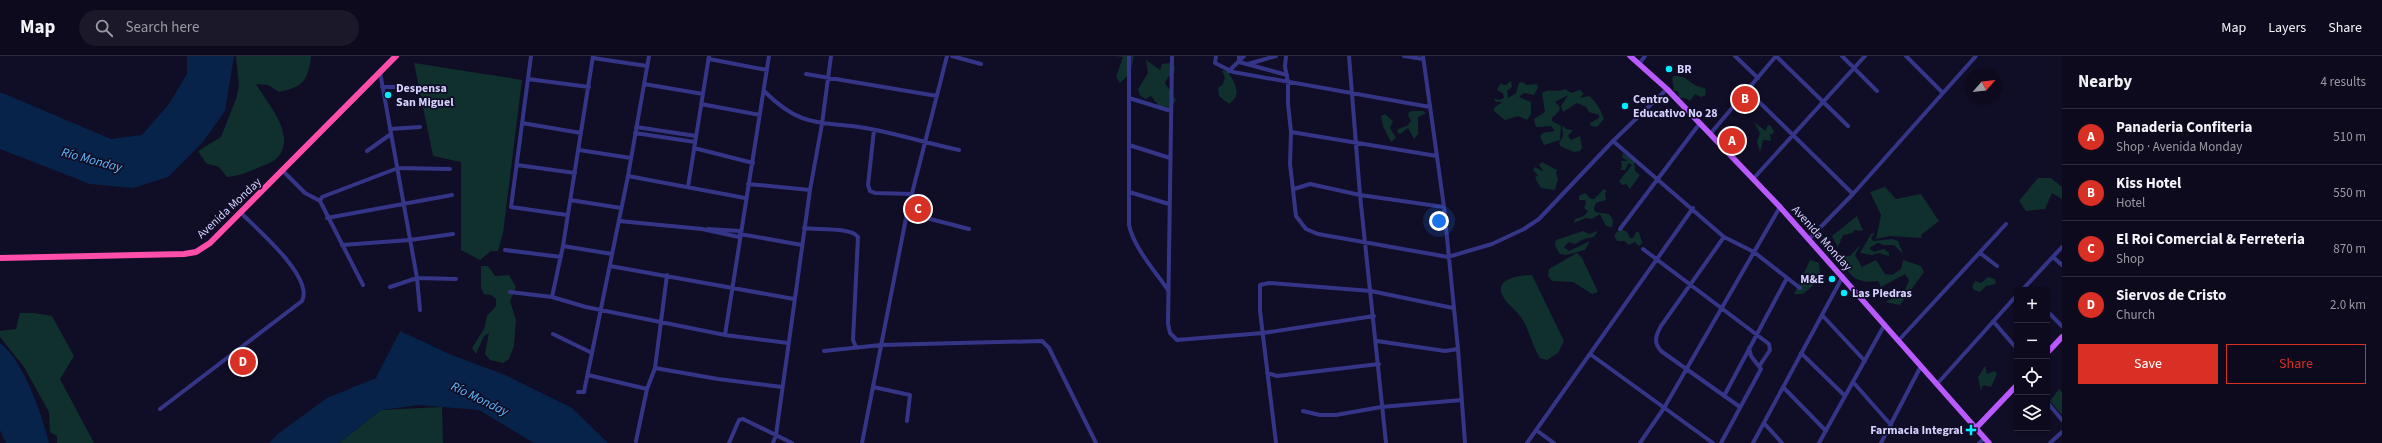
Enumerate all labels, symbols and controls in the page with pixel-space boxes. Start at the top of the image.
search box [79,10,359,46]
text: Map [20,14,55,41]
icon: search [93,17,115,39]
text: Search here [125,17,199,38]
text: Map [2221,18,2246,38]
text: Layers [2268,18,2306,38]
text: Share [2328,18,2362,38]
place label: BR [1677,61,1692,78]
marker: BR [1664,64,1674,74]
north arrow [1966,68,2002,104]
text: Nearby [2078,70,2132,94]
text: 4 results [2321,73,2366,91]
place label: Despensa San Miguel [396,80,454,111]
pin: B [1732,84,1758,114]
marker: Despensa San Miguel [383,90,393,100]
place label: Centro Educativo No 28 [1633,91,1718,122]
marker: Centro Educativo No 28 [1620,101,1630,111]
text: Panaderia Confiteria [2116,117,2252,138]
pin: A [1719,126,1745,156]
text: A [2087,128,2095,146]
text: 510 m [2333,128,2366,146]
text: Shop · Avenida Monday [2116,138,2242,156]
water label: Río Monday [59,143,125,177]
text: Kiss Hotel [2116,173,2181,194]
street label: Avenida Monday [193,174,266,243]
text: B [2087,184,2095,202]
text: 550 m [2333,184,2366,202]
pin: C [905,194,931,224]
text: Hotel [2116,194,2145,212]
street label: Avenida Monday [1788,202,1856,275]
your location [1429,211,1449,231]
text: El Roi Comercial & Ferreteria [2116,229,2305,250]
text: C [2087,240,2095,258]
text: 870 m [2333,240,2366,258]
text: Shop [2116,250,2144,268]
place label: M&E [1800,271,1824,288]
marker: M&E [1827,274,1837,284]
place label: Las Piedras [1852,285,1912,302]
text: Siervos de Cristo [2116,285,2226,306]
map controls [2014,287,2050,431]
button: + [2014,287,2050,323]
marker: Las Piedras [1839,288,1849,298]
text: D [2087,296,2095,314]
text: 2.0 km [2330,296,2366,314]
text: Church [2116,306,2155,324]
button: − [2014,323,2050,359]
button: Save [2078,344,2218,384]
button: Share [2226,344,2366,384]
pin: D [230,347,256,377]
button: locate [2014,359,2050,395]
water label: Río Monday [448,377,512,421]
button: layers [2014,395,2050,431]
place label: Farmacia Integral [1870,422,1964,439]
marker: Farmacia Integral [1966,425,1976,435]

